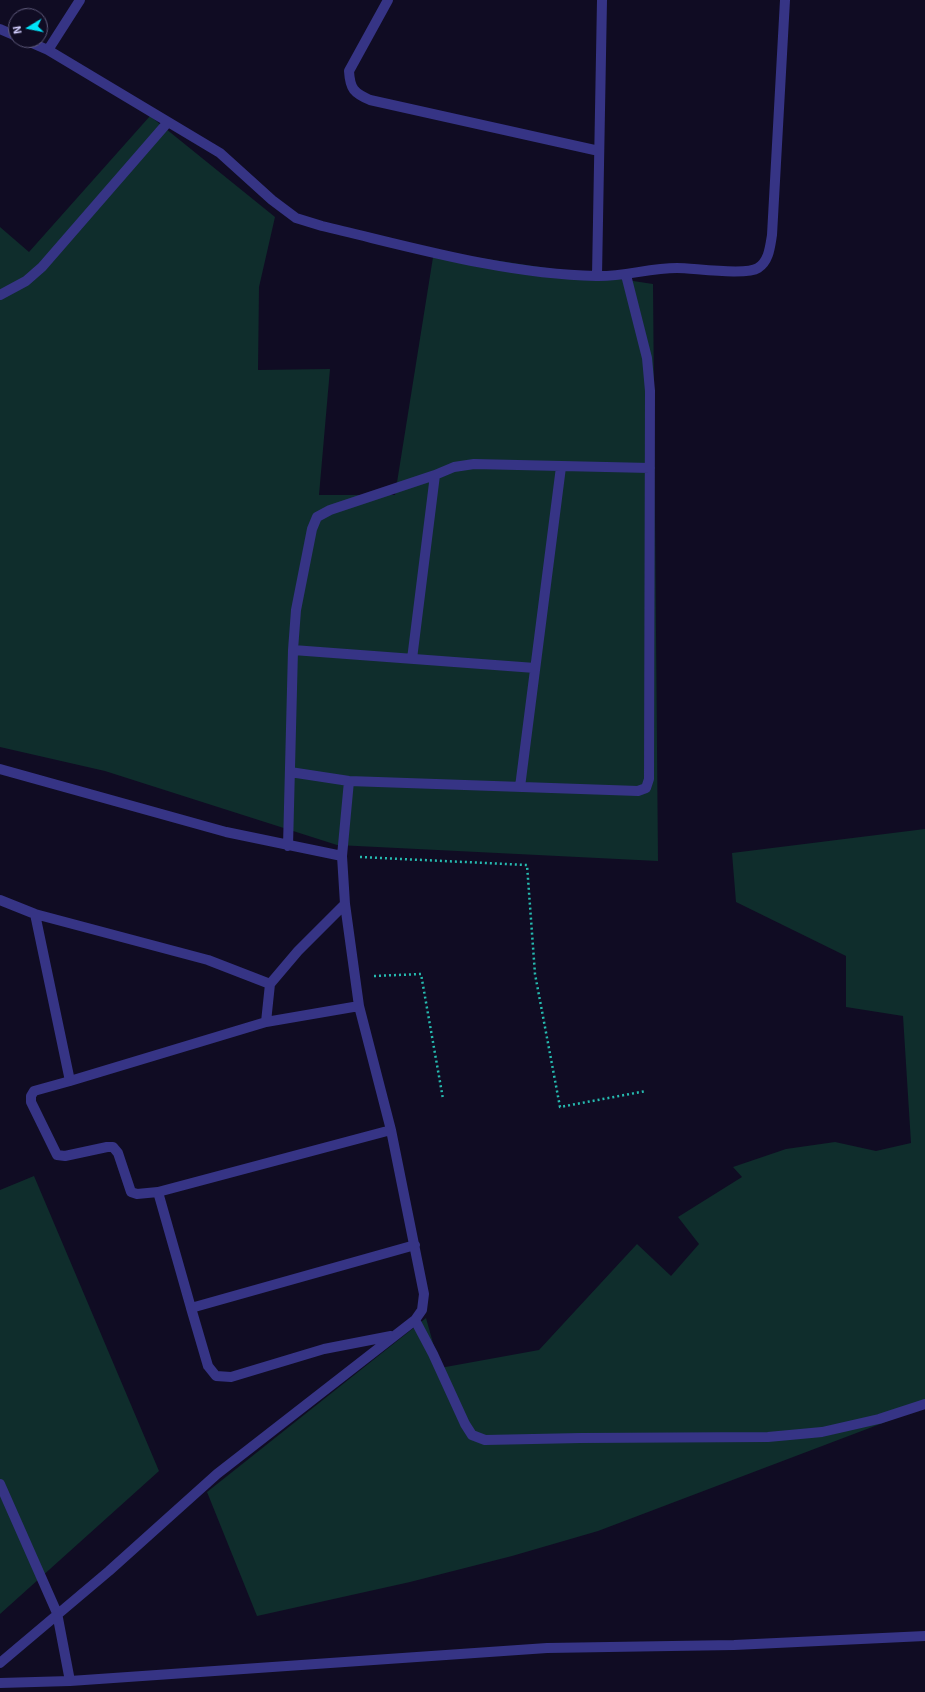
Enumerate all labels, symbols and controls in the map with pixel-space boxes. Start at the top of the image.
north arrow [8,8,48,48]
text: N [10,25,24,35]

